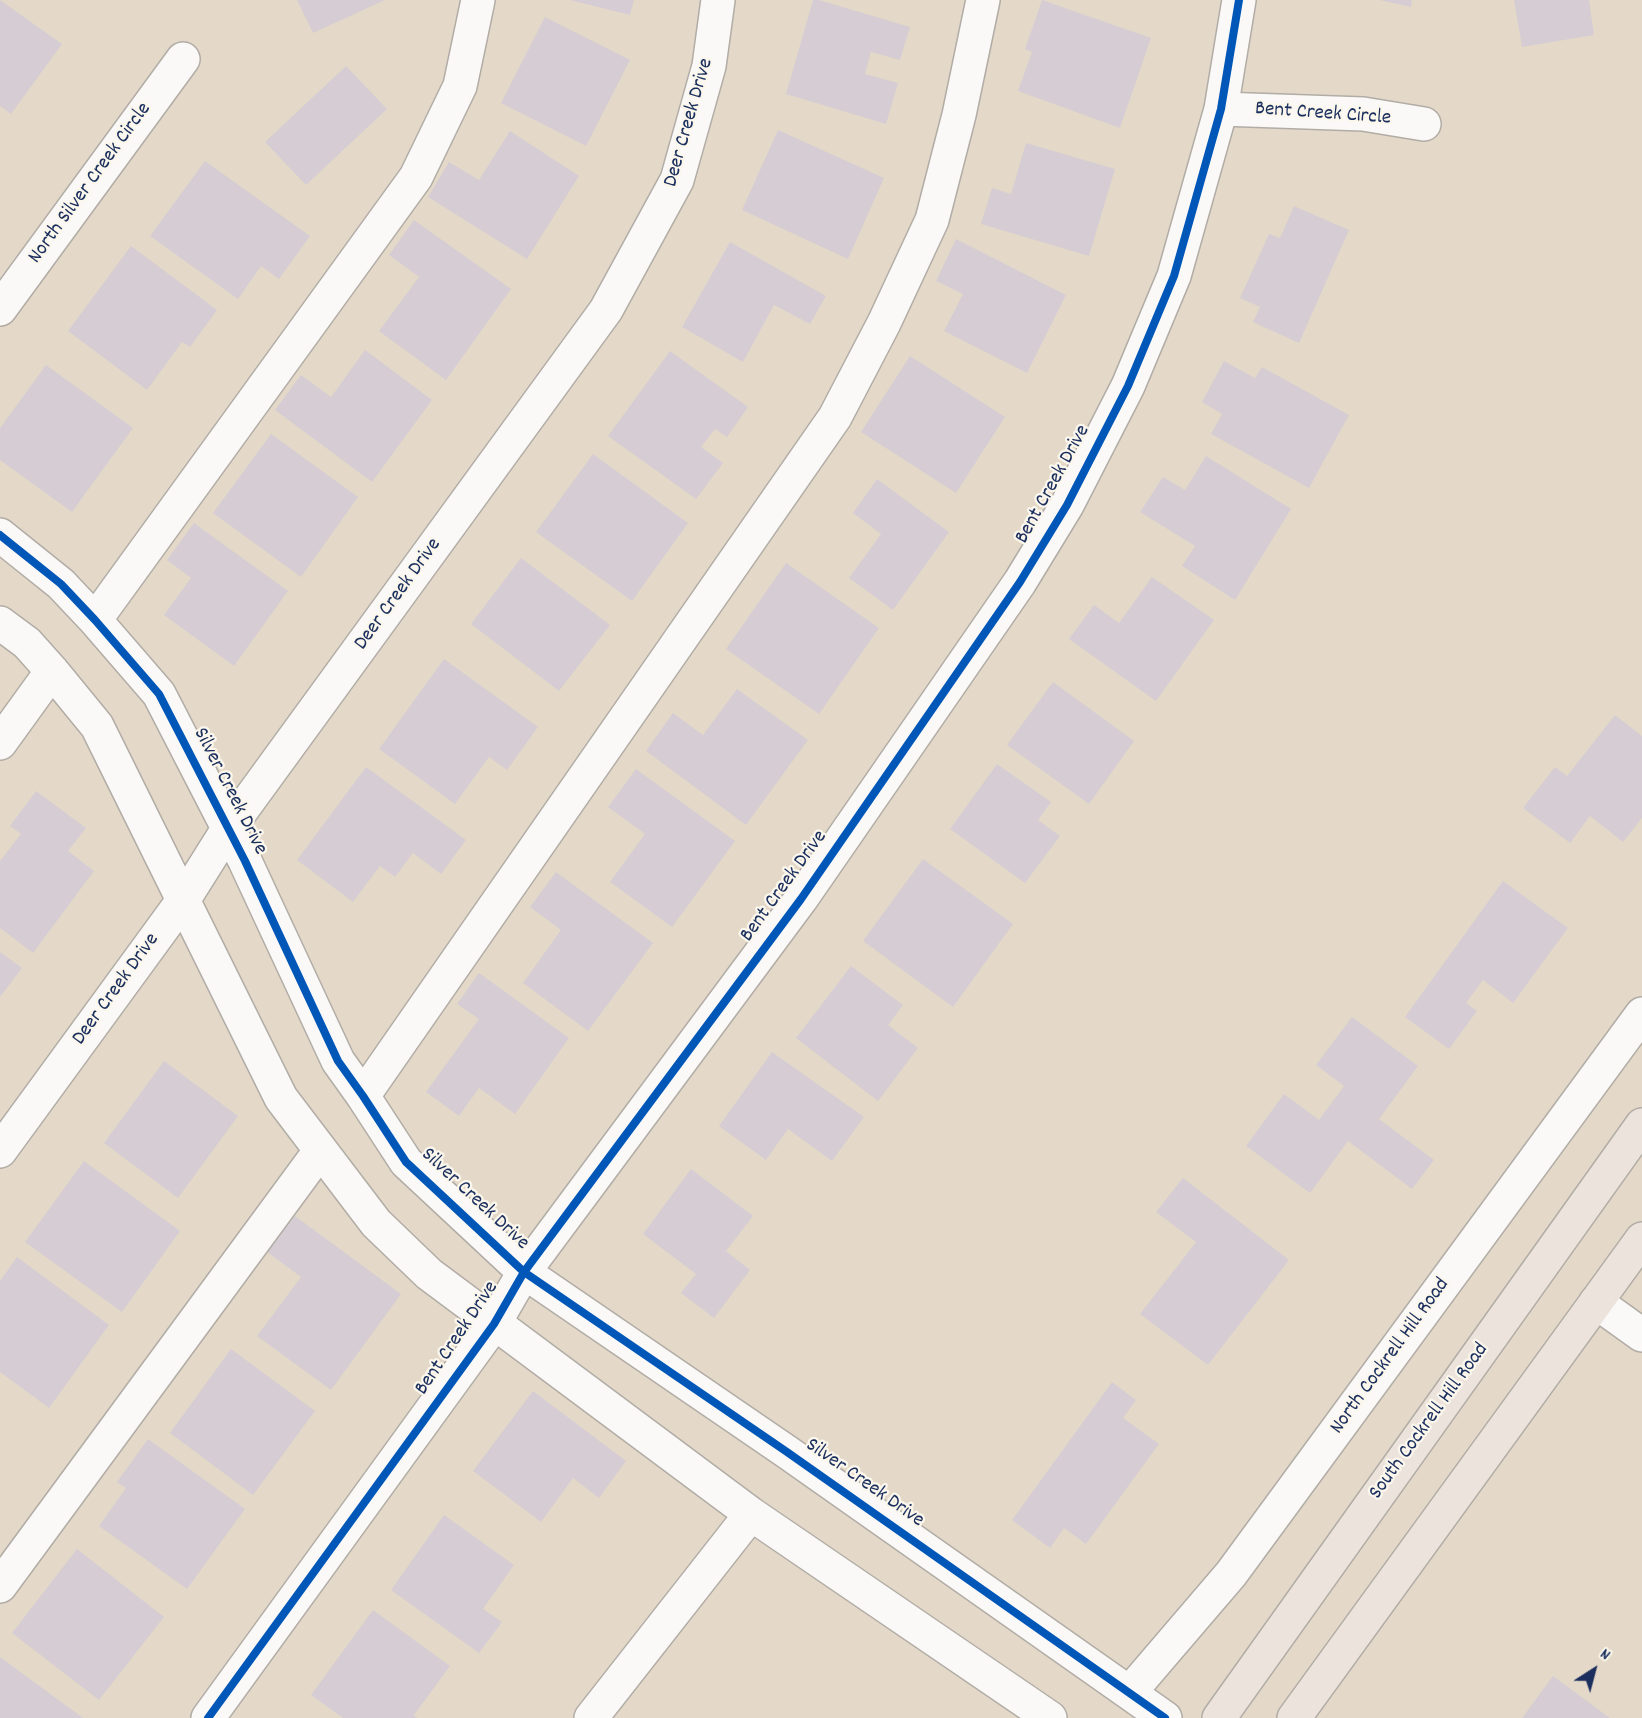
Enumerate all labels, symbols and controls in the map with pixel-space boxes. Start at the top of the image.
street label: Deer Creek Drive [660,56,720,190]
street label: North Silver Creek Circle [24,98,158,270]
street label: Bent Creek Circle [1254,98,1392,132]
street label: Bent Creek Drive [1011,421,1097,549]
street label: Deer Creek Drive [350,534,448,656]
street label: Silver Creek Drive [186,724,272,860]
street label: Bent Creek Drive [736,826,834,948]
street label: Deer Creek Drive [68,929,166,1051]
street label: Silver Creek Drive [414,1143,534,1257]
street label: North Cockrell Hill Road [1326,1274,1456,1440]
street label: Bent Creek Drive [411,1277,505,1401]
street label: South Cockrell Hill Road [1365,1339,1495,1505]
street label: Silver Creek Drive [800,1434,928,1534]
north arrow [1564,1640,1624,1700]
text: N [1595,1643,1615,1667]

